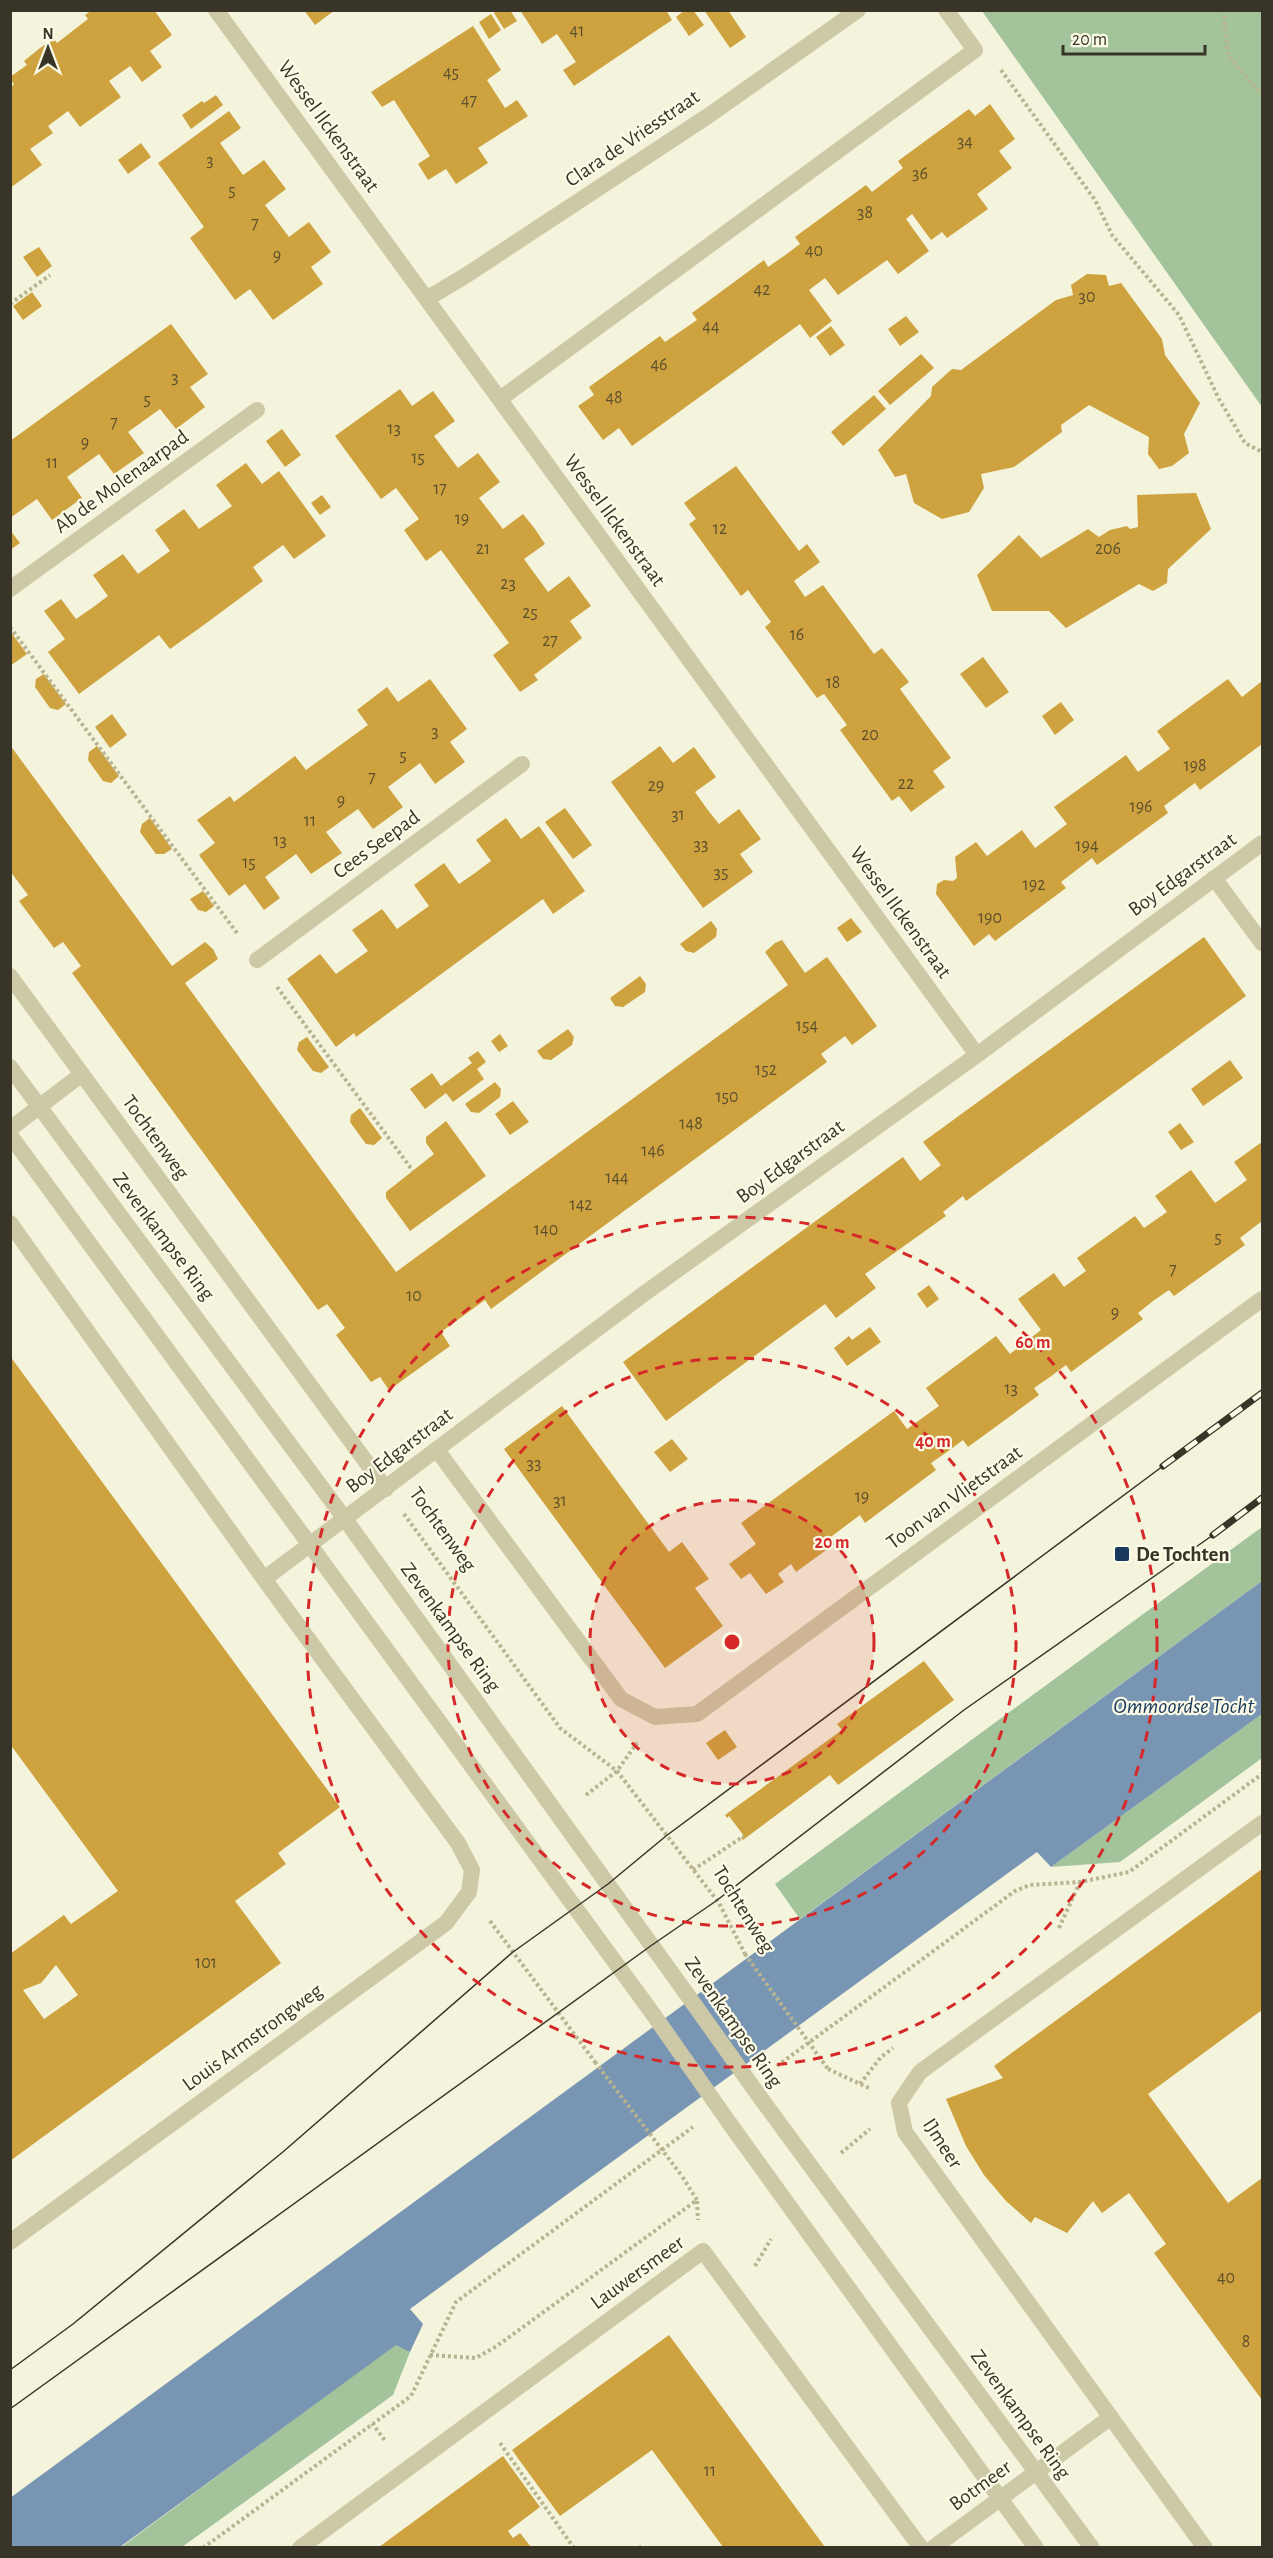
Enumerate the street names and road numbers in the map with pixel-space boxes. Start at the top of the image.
street label: Wessel Ilckenstraat [274,57,383,196]
street label: Clara de Vriesstraat [561,86,703,191]
street label: Ab de Molenaarpad [50,426,192,537]
street label: Wessel Ilckenstraat [560,451,669,590]
street label: Cees Seepad [329,806,423,883]
street label: Boy Edgarstraat [1125,828,1240,920]
street label: Wessel Ilckenstraat [846,843,955,982]
street label: Tochtenweg [118,1091,193,1184]
street label: Boy Edgarstraat [733,1115,848,1207]
street label: Zevenkampse Ring [109,1168,219,1305]
street label: Boy Edgarstraat [342,1404,457,1497]
street label: Toon van Vlietstraat [883,1441,1026,1553]
street label: Tochtenweg [405,1483,480,1576]
street label: Zevenkampse Ring [397,1559,505,1696]
street label: Tochtenweg [709,1862,779,1957]
street label: Zevenkampse Ring [681,1953,787,2092]
street label: Louis Armstrongweg [178,1979,327,2095]
street label: IJmeer [919,2115,966,2172]
street label: Lauwersmeer [587,2231,688,2313]
street label: Zevenkampse Ring [967,2346,1075,2483]
street label: Botmeer [945,2456,1015,2515]

